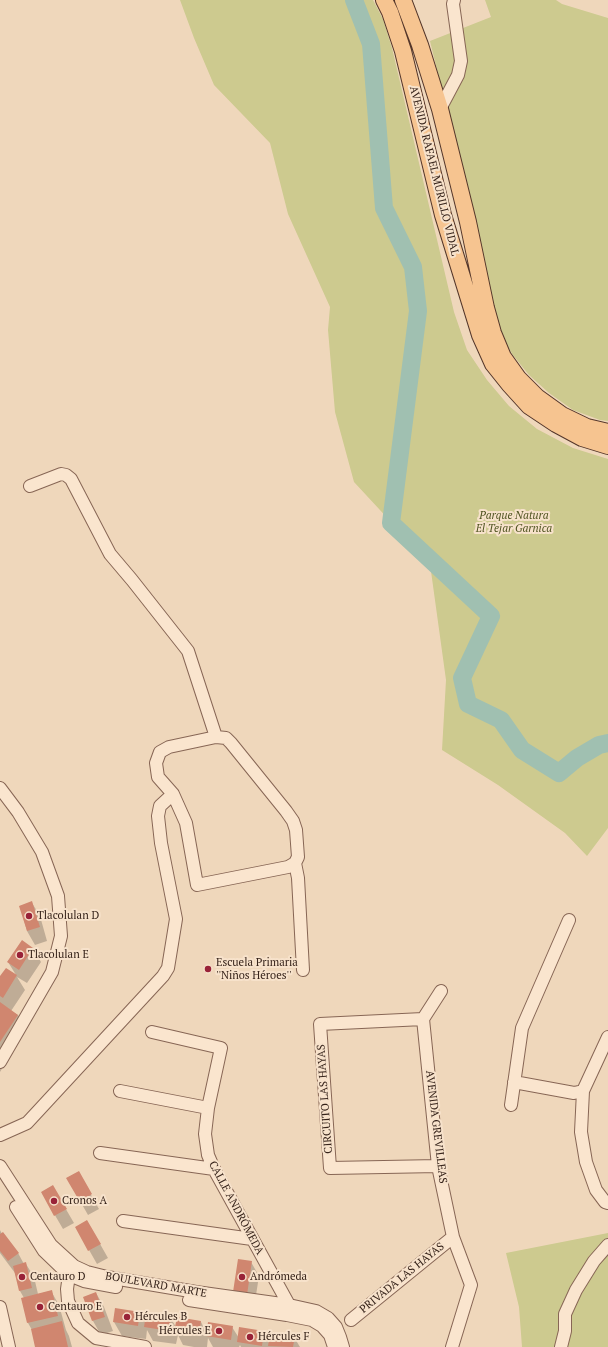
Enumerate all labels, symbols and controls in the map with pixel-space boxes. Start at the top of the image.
street label: AVENIDA RAFAEL MURILLO VIDAL [406,85,462,257]
park label: Parque Natura El Tejar Garnica [476,509,552,535]
place label: Tlacolulan D [37,909,99,923]
marker: Tlacolulan D [24,911,34,921]
place label: Tlacolulan E [28,948,89,962]
marker: Tlacolulan E [15,950,25,960]
place label: Escuela Primaria ''Niños Héroes'' [216,956,298,982]
marker: Escuela Primaria ''Niños Héroes'' [203,964,213,974]
street label: CIRCUITO LAS HAYAS [315,1044,335,1154]
street label: AVENIDA GREVILLEAS [423,1070,449,1184]
street label: CALLE ANDRÓMEDA [206,1159,266,1257]
place label: Cronos A [62,1194,107,1208]
marker: Cronos A [49,1196,59,1206]
street label: PRIVADA LAS HAYAS [357,1240,447,1316]
place label: Centauro D [30,1270,86,1284]
street label: BOULEVARD MARTE [104,1270,208,1300]
place label: Andrómeda [250,1270,307,1284]
marker: Centauro D [17,1272,27,1282]
marker: Andrómeda [237,1272,247,1282]
place label: Centauro E [48,1300,102,1314]
marker: Centauro E [35,1302,45,1312]
place label: Hércules B [135,1310,187,1324]
marker: Hércules B [122,1312,132,1322]
place label: Hércules E [159,1324,211,1338]
marker: Hércules E [214,1326,224,1336]
place label: Hércules F [258,1330,309,1344]
marker: Hércules F [245,1332,255,1342]

